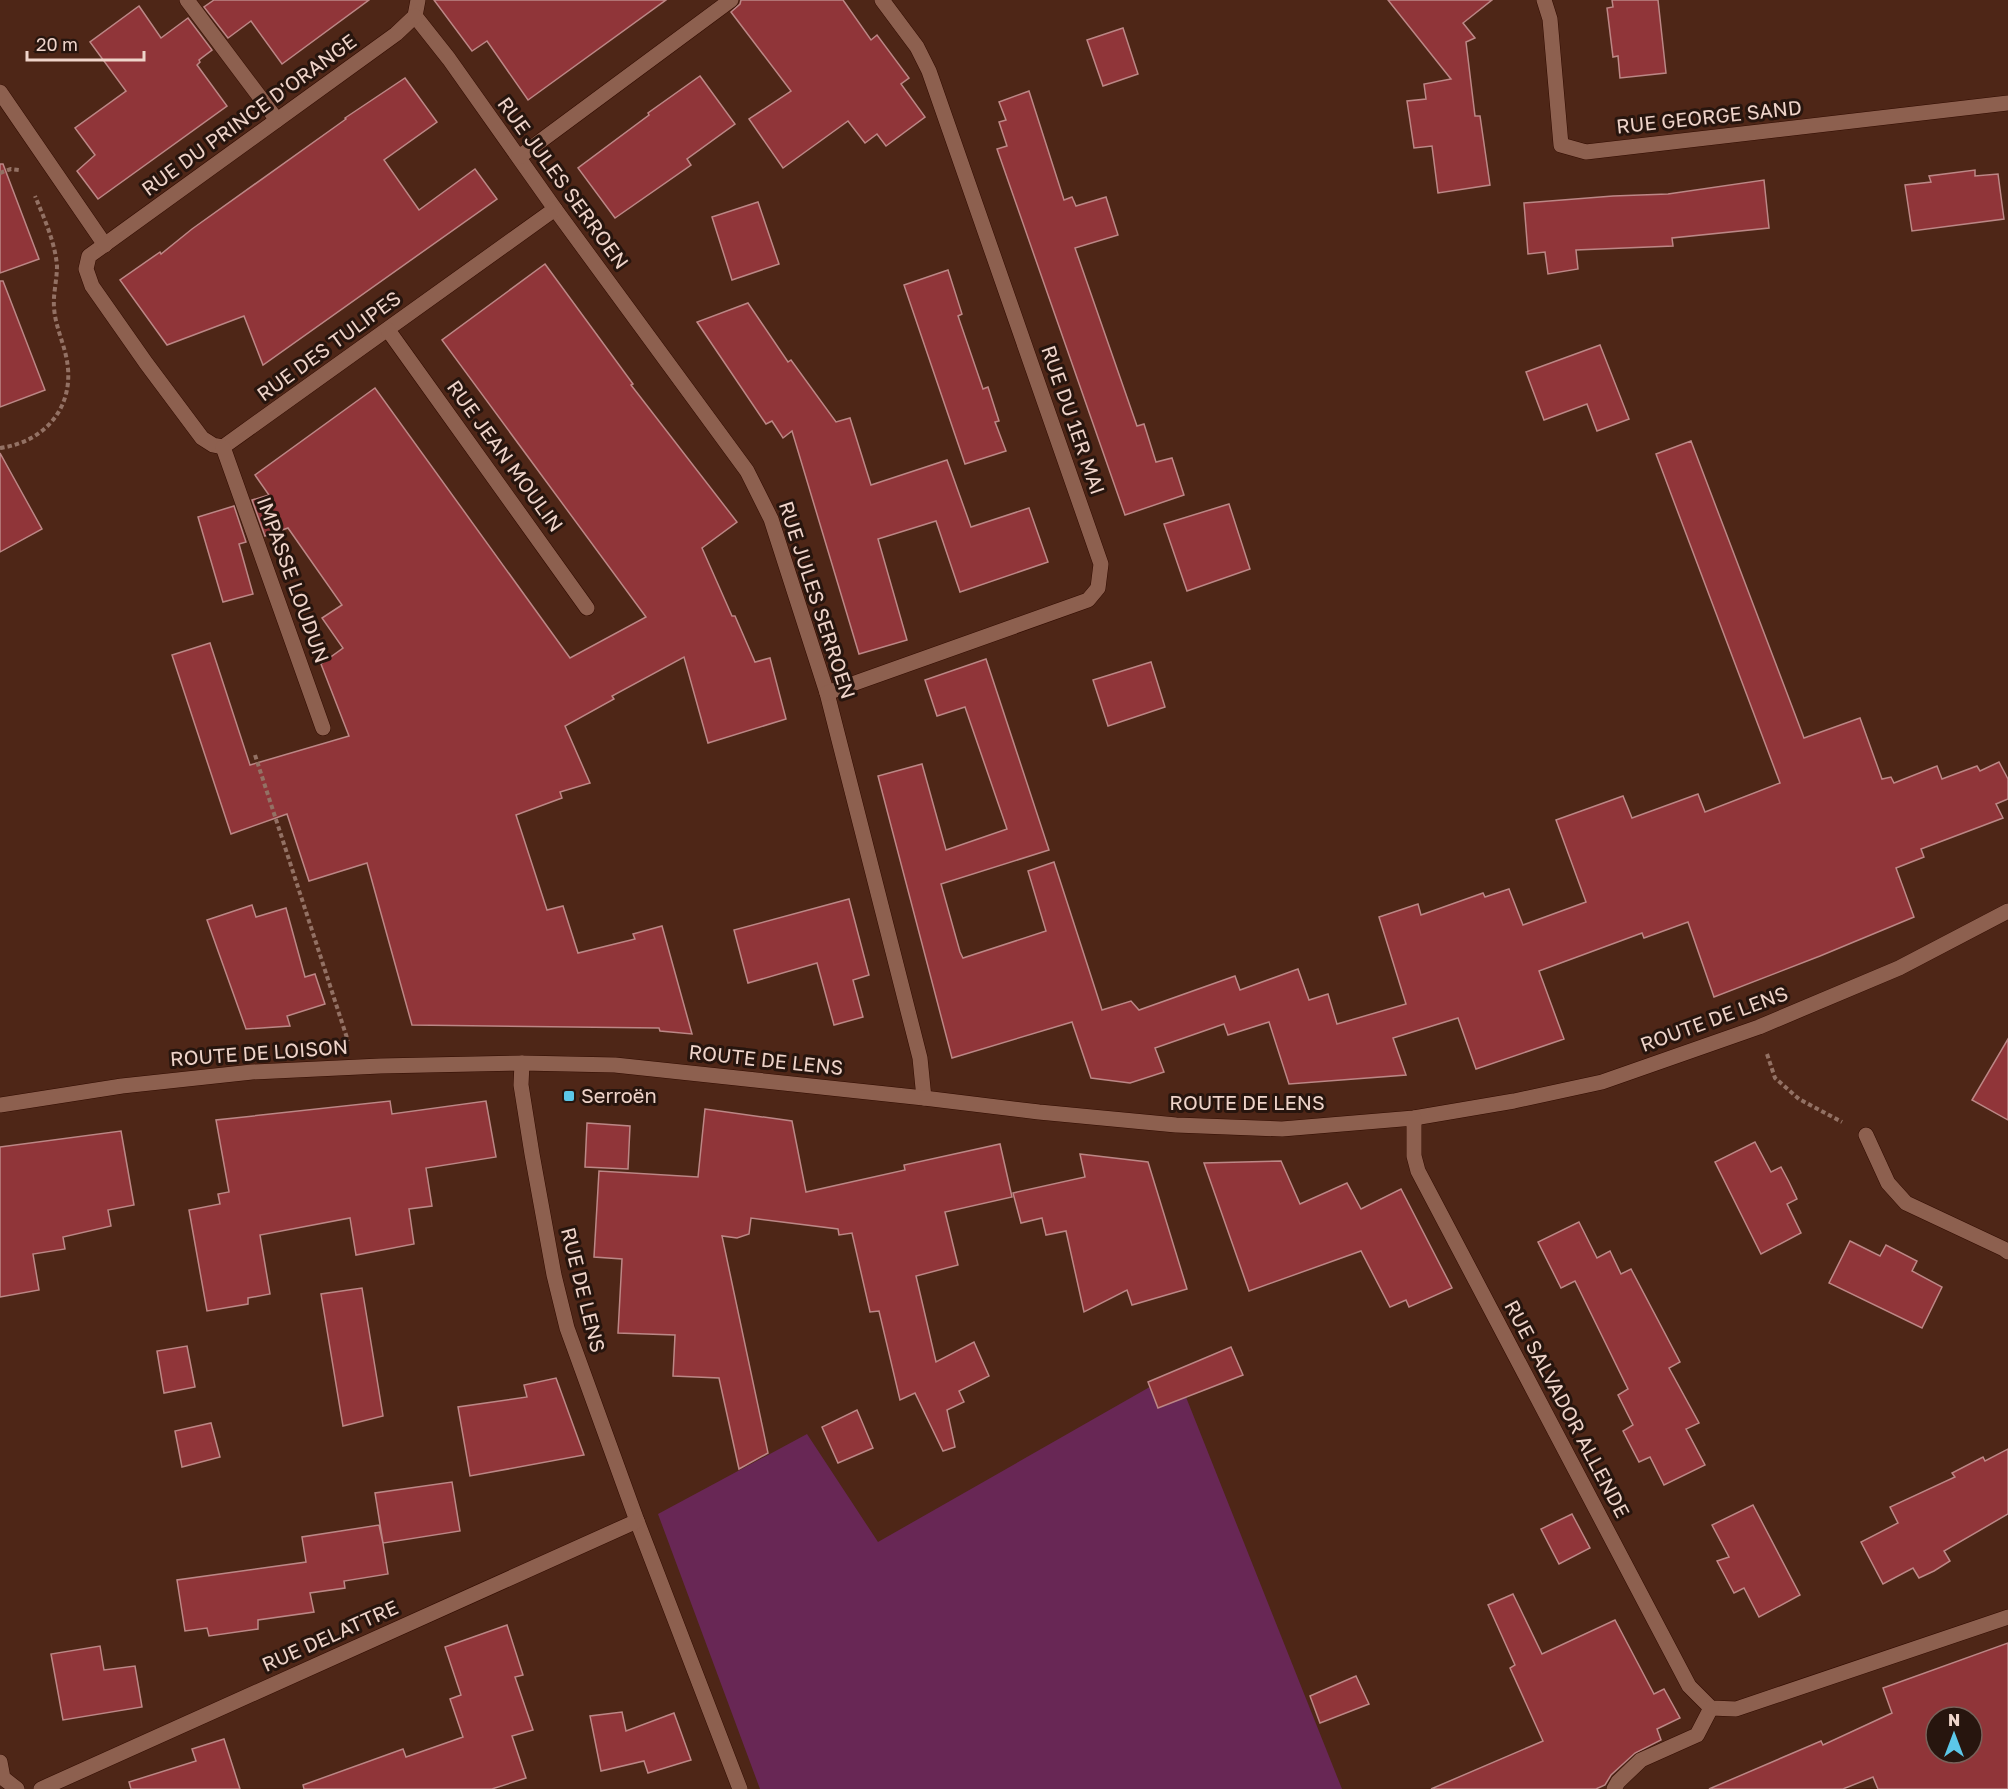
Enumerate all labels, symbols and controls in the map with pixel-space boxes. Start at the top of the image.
scale bar [27,24,144,62]
street label: RUE DU PRINCE D'ORANGE [136,28,360,200]
text: 20 m [36,33,78,55]
street label: RUE JULES SERROEN [493,92,634,273]
street label: RUE GEORGE SAND [1615,94,1803,138]
street label: RUE DES TULIPES [252,285,405,405]
street label: RUE DU 1ER MAI [1037,342,1111,497]
street label: RUE JEAN MOULIN [443,375,569,536]
street label: IMPASSE LOUDUN [253,493,335,666]
street label: RUE JULES SERROEN [775,498,861,702]
street label: ROUTE DE LENS [1637,980,1791,1056]
street label: ROUTE DE LOISON [169,1034,349,1070]
street label: ROUTE DE LENS [688,1039,845,1079]
place label: Serroën [581,1083,657,1107]
marker: Serroën [562,1089,576,1103]
street label: ROUTE DE LENS [1169,1090,1325,1114]
street label: RUE DE LENS [557,1225,611,1355]
street label: RUE SALVADOR ALLENDE [1500,1296,1635,1521]
street label: RUE DELATTRE [258,1594,401,1676]
north arrow [1924,1705,1984,1765]
text: N [1948,1710,1960,1730]

